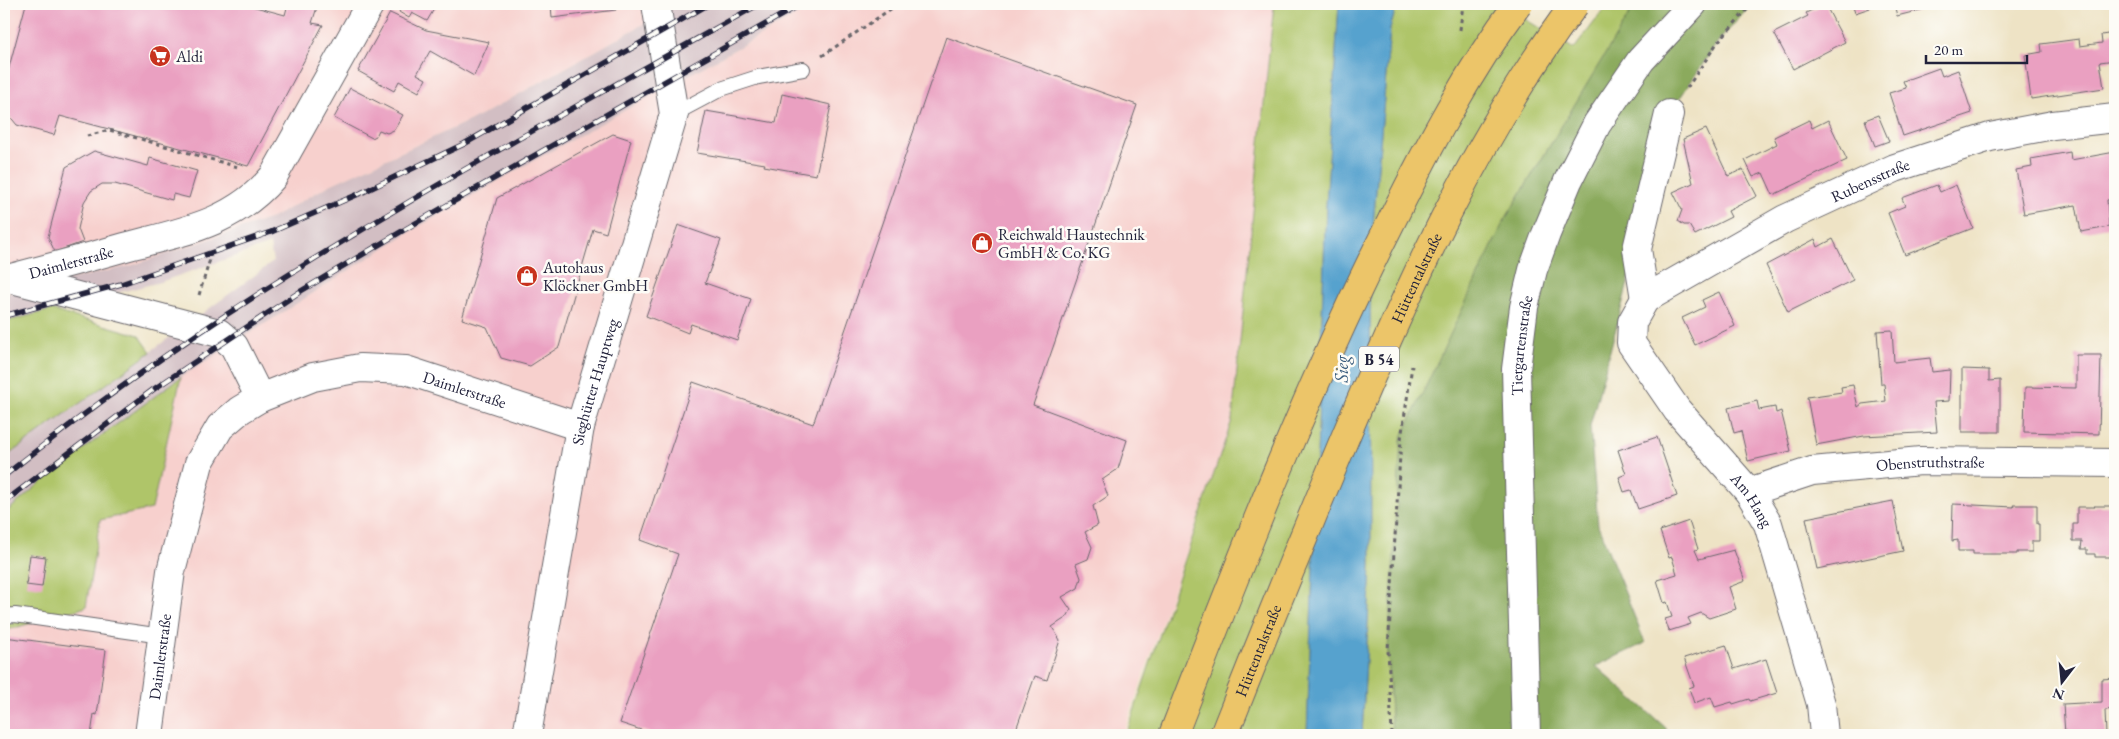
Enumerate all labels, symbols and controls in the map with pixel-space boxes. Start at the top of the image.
scale bar [1926,32,2028,64]
text: 20 m [1934,40,1963,59]
supermarket icon: Aldi [148,44,172,68]
place label: Aldi [175,46,203,67]
street label: Rubensstraße [1827,153,1912,207]
place label: Reichwald Haustechnik GmbH & Co. KG [998,224,1145,263]
street label: Hüttentalstraße [1386,229,1446,326]
shop icon: Reichwald Haustechnik GmbH & Co. KG [970,231,994,255]
street label: Daimlerstraße [26,240,115,283]
place label: Autohaus Klöckner GmbH [542,257,648,296]
shop icon: Autohaus Klöckner GmbH [515,264,539,288]
street label: Tiergartenstraße [1505,293,1537,396]
street label: Sieghütter Hauptweg [567,315,623,447]
road number: B 54 [1359,346,1399,372]
water label: Sieg [1330,355,1354,383]
street label: Daimlerstraße [420,366,509,413]
street label: Obenstruthstraße [1875,451,1985,476]
street label: Am Hang [1726,467,1778,532]
street label: Hüttentalstraße [1230,601,1286,700]
street label: Daimlerstraße [143,612,176,701]
north arrow [2036,656,2086,706]
text: N [2050,684,2066,705]

